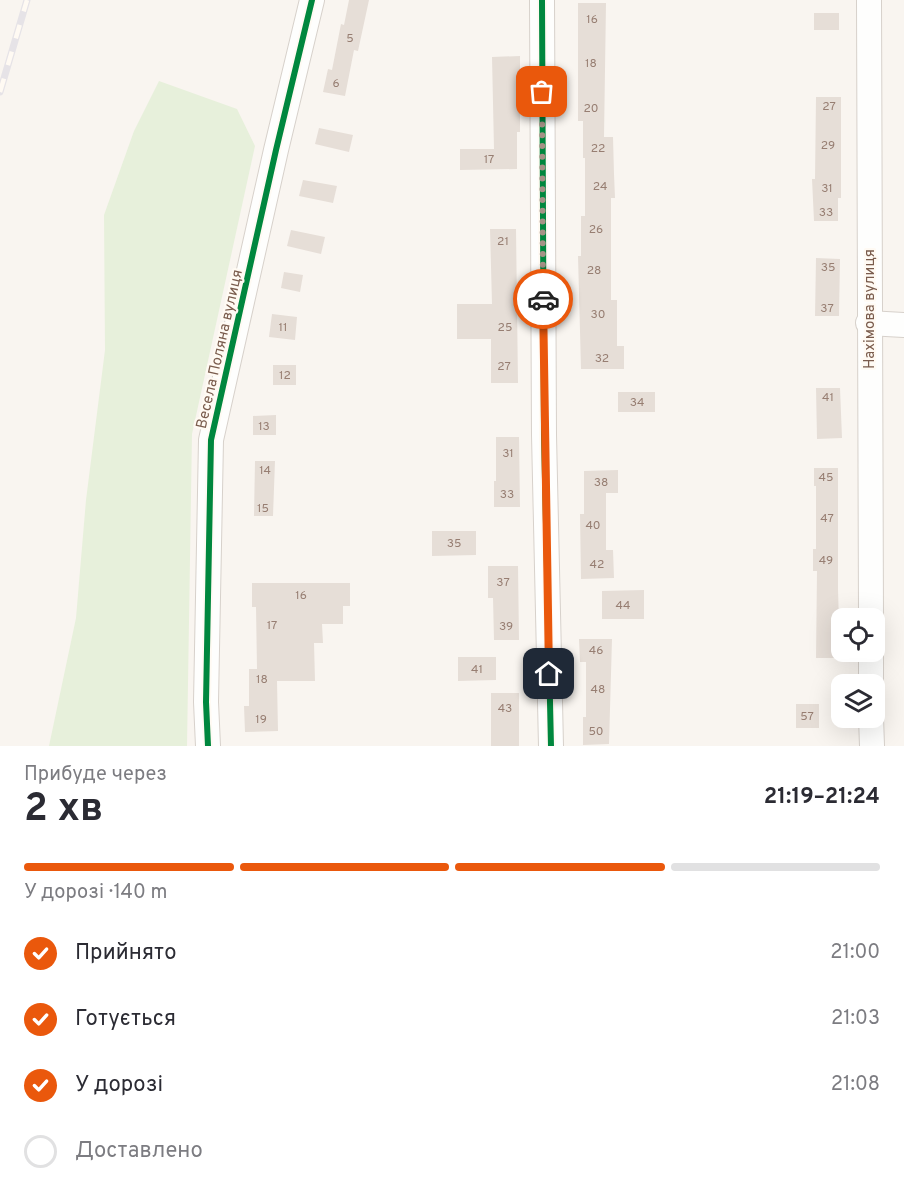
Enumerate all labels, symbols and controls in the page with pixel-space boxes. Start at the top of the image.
house number: 16 [586,12,598,28]
house number: 5 [346,31,354,47]
house number: 18 [585,56,597,72]
pin [516,66,567,117]
icon: bag [525,75,558,108]
house number: 6 [332,76,340,92]
house number: 27 [822,99,836,115]
house number: 20 [583,101,599,117]
house number: 29 [821,138,835,154]
house number: 22 [591,141,605,157]
house number: 17 [484,152,494,168]
house number: 24 [593,179,607,195]
house number: 31 [821,181,833,197]
house number: 33 [819,205,833,221]
house number: 26 [589,222,603,238]
house number: 21 [497,234,509,250]
street label: Нахімова вулиця [861,249,880,369]
house number: 35 [821,260,835,276]
house number: 28 [587,263,601,279]
street label: Весела Поляна вулиця [193,268,248,431]
courier [513,269,573,329]
icon: car [527,283,560,316]
house number: 37 [820,301,834,317]
house number: 30 [591,307,605,323]
house number: 11 [279,320,287,336]
house number: 25 [498,320,512,336]
house number: 32 [595,351,609,367]
house number: 27 [497,359,511,375]
house number: 12 [279,368,291,384]
house number: 41 [822,390,834,406]
house number: 34 [630,395,644,411]
house number: 13 [258,419,270,435]
house number: 31 [502,446,514,462]
house number: 14 [259,463,271,479]
house number: 45 [819,470,833,486]
house number: 38 [594,475,608,491]
house number: 33 [500,487,514,503]
house number: 15 [257,501,269,517]
house number: 47 [820,511,834,527]
house number: 40 [585,518,601,534]
house number: 35 [447,536,461,552]
house number: 49 [819,553,833,569]
house number: 42 [590,557,604,573]
house number: 37 [496,575,510,591]
house number: 16 [295,588,307,604]
house number: 44 [616,598,630,614]
map controls [831,608,885,728]
button: locate [831,608,885,662]
house number: 17 [267,618,277,634]
house number: 39 [499,619,513,635]
house number: 46 [589,643,603,659]
pin [523,648,574,699]
icon: home [532,657,565,690]
house number: 41 [471,662,483,678]
house number: 18 [256,672,268,688]
button: layers [831,674,885,728]
house number: 48 [591,682,605,698]
house number: 43 [498,701,512,717]
house number: 57 [800,709,814,725]
house number: 19 [255,712,267,728]
house number: 50 [588,724,604,740]
text: Прибуде через [24,762,167,788]
text: 21:19–21:24 [764,784,880,811]
text: 2 хв [24,786,103,835]
text: У дорозі · 140 m [24,880,167,906]
icon: check [24,937,57,970]
text: Прийнято [75,940,176,967]
text: 21:00 [830,940,880,966]
icon: check [24,1003,57,1036]
text: Готується [75,1006,176,1033]
text: 21:03 [831,1006,880,1032]
icon: check [24,1069,57,1102]
text: У дорозі [75,1072,163,1099]
text: 21:08 [831,1072,880,1098]
text: Доставлено [75,1138,203,1165]

